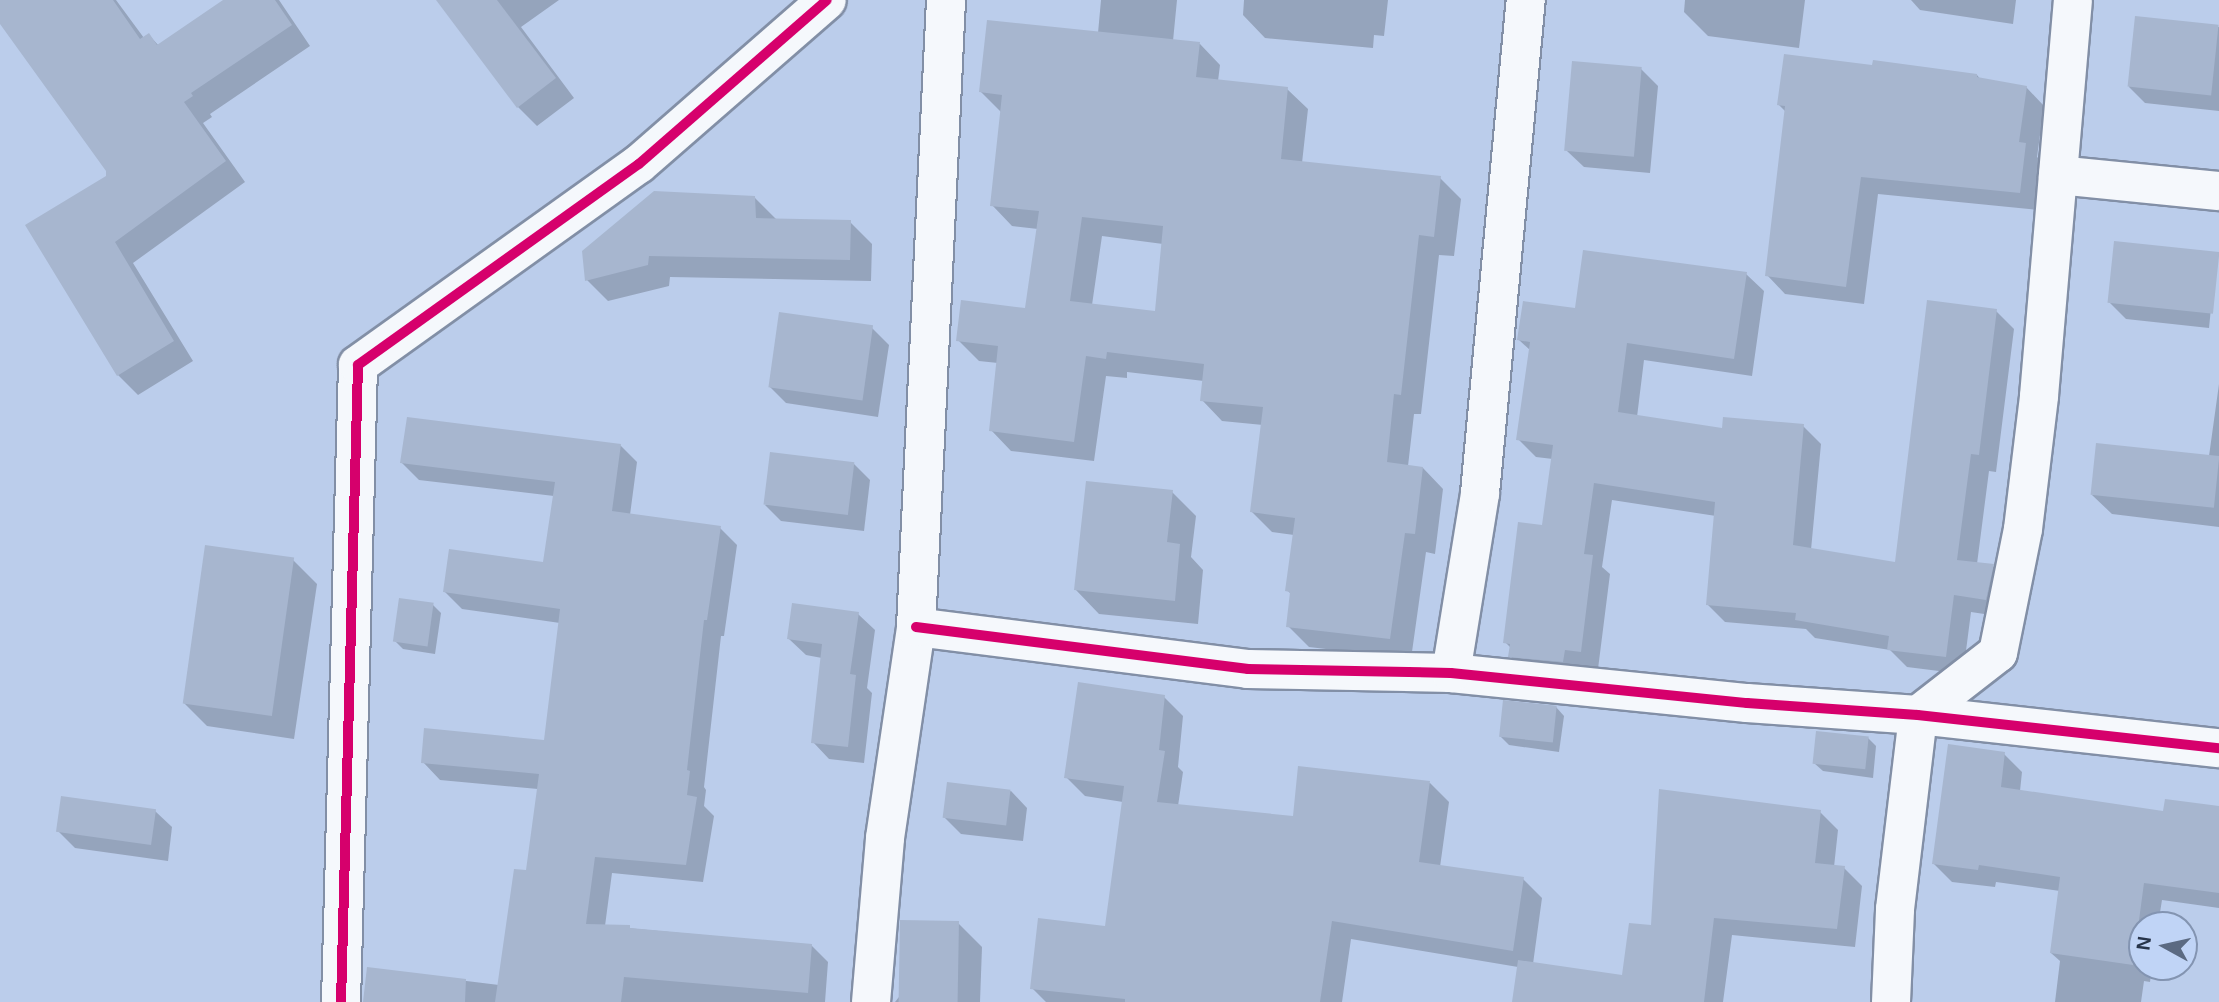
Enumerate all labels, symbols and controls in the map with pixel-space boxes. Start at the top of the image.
north arrow [2128,911,2198,981]
text: N [2132,935,2155,952]

